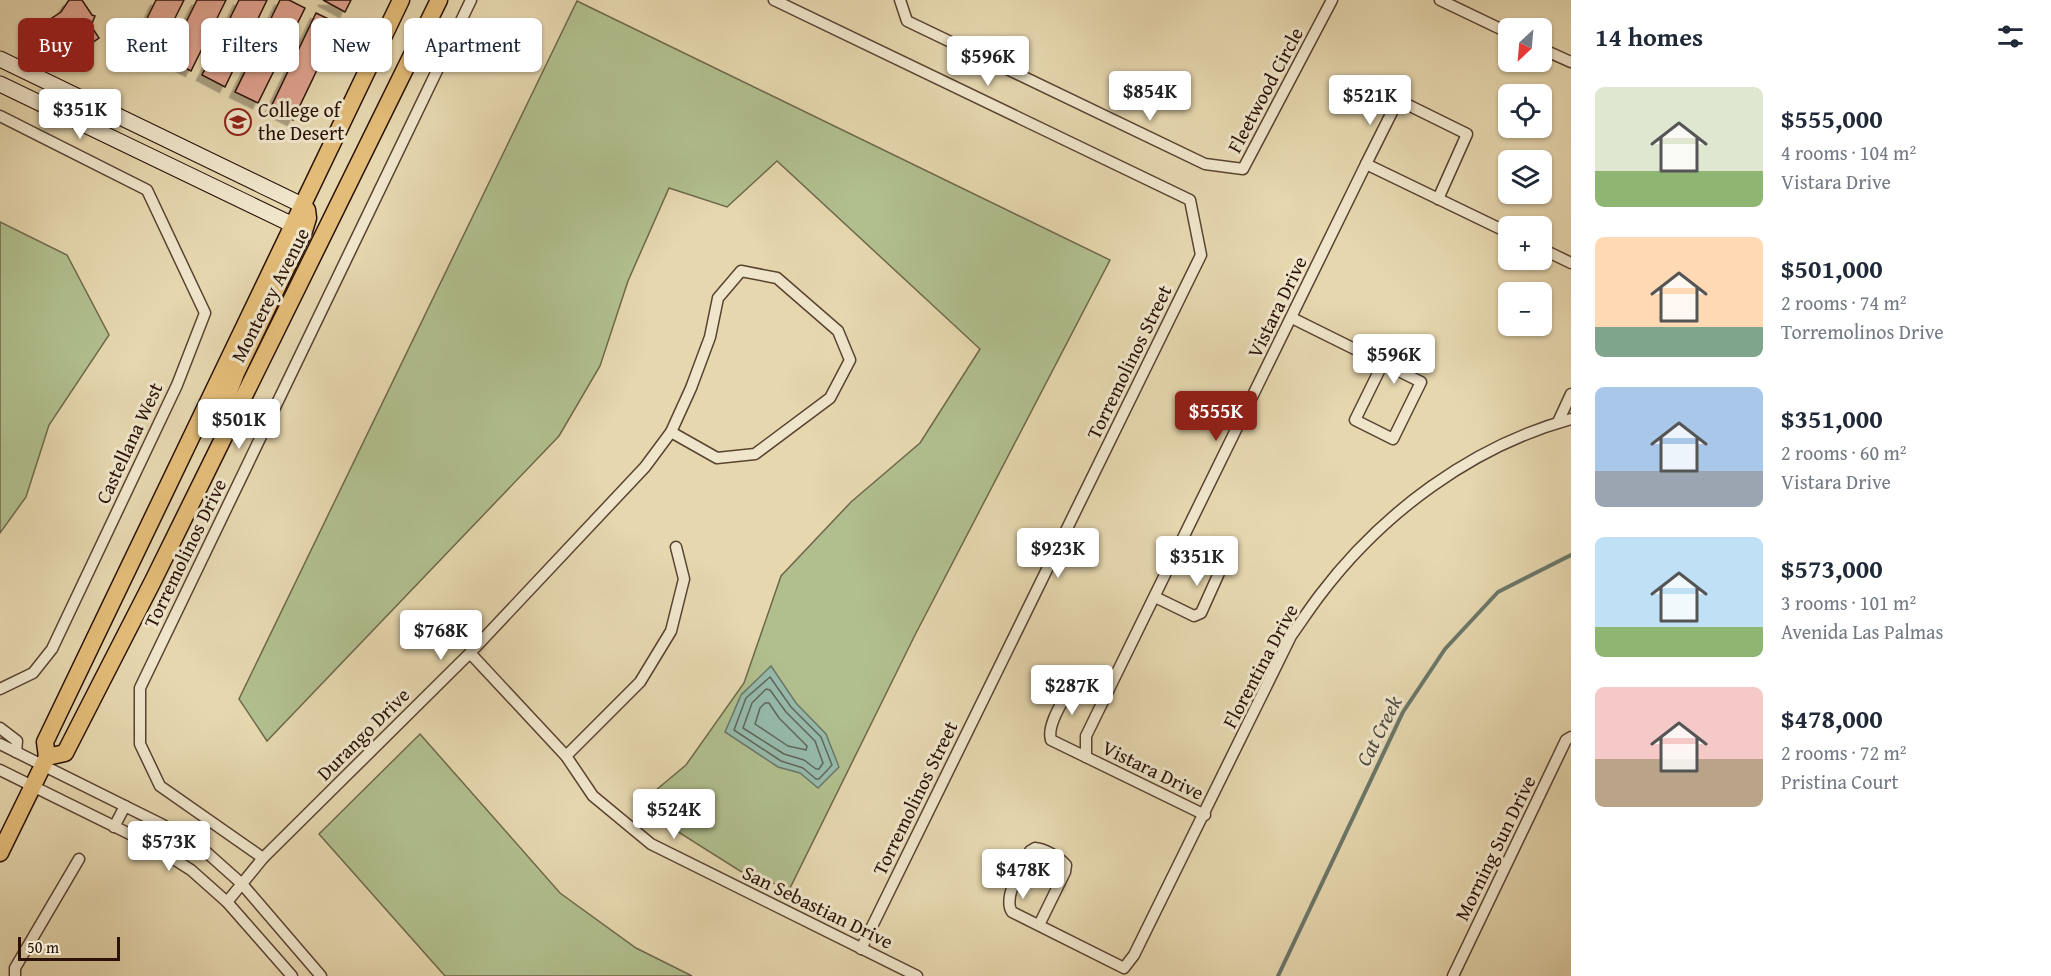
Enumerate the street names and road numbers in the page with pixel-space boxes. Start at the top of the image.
street label: Fleetwood Circle [1219,22,1310,158]
street label: Monterey Avenue [223,223,316,367]
street label: Vistara Drive [1239,251,1314,363]
street label: Torremolinos Street [1079,280,1178,444]
street label: Castellana West [88,377,169,508]
street label: Torremolinos Drive [136,473,233,632]
street label: Florentina Drive [1215,599,1304,733]
street label: Durango Drive [310,681,416,787]
street label: Torremolinos Street [865,716,964,880]
street label: Vistara Drive [1097,732,1209,807]
street label: Morning Sun Drive [1447,770,1542,925]
street label: San Sebastian Drive [738,857,898,956]

